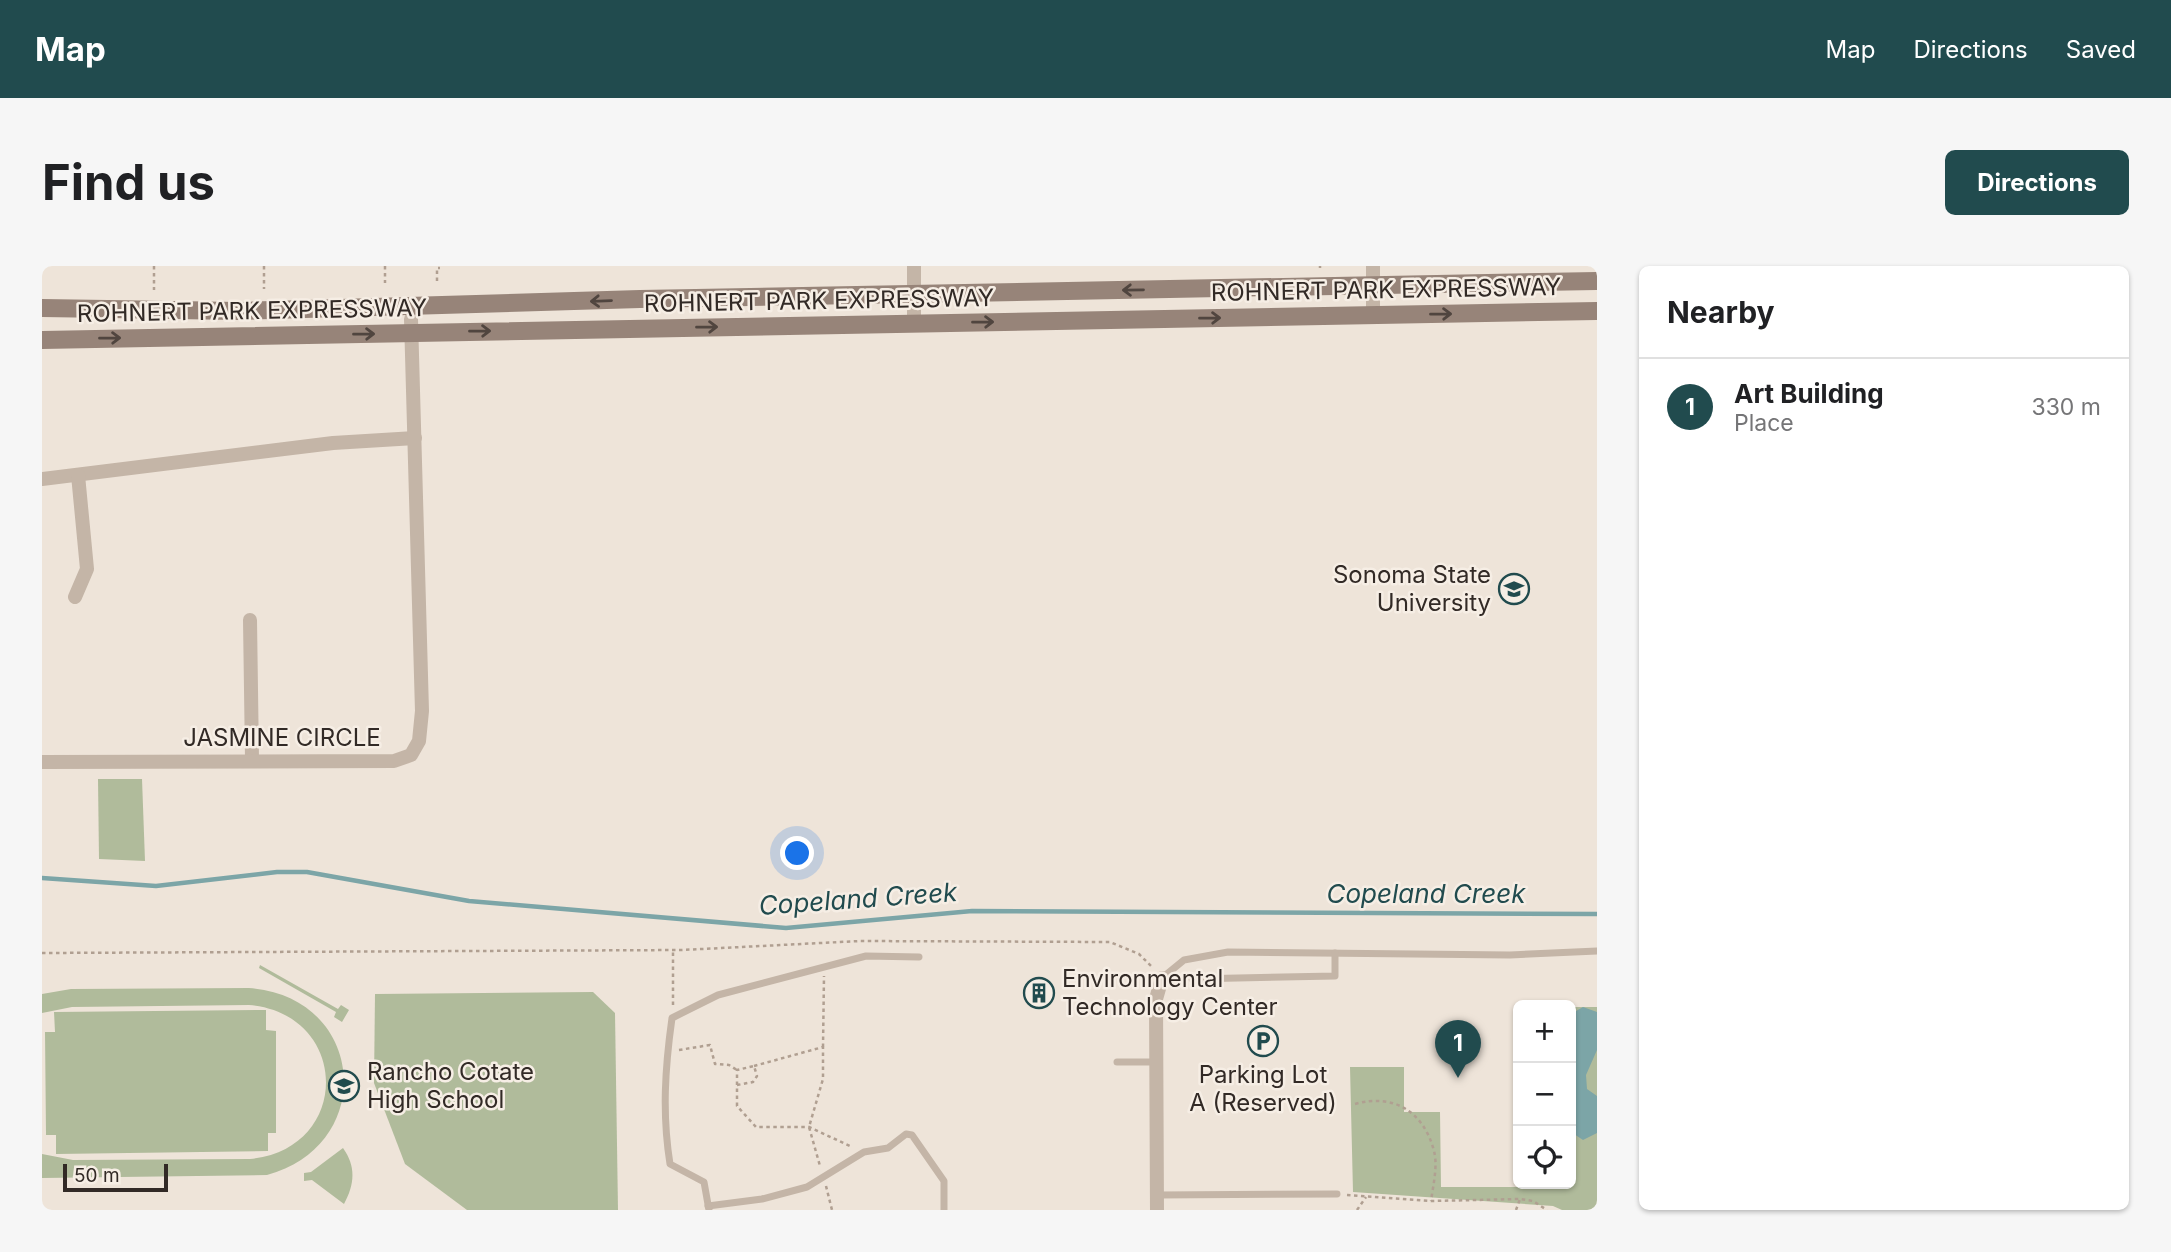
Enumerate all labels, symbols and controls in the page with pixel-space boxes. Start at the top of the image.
text: Map [35,29,106,69]
text: Map [1826,35,1875,64]
text: Directions [1913,35,2028,64]
text: Saved [2066,35,2136,64]
button: Directions [1945,150,2129,215]
text: Find us [42,153,215,212]
street label: ROHNERT PARK EXPRESSWAY [1211,272,1561,307]
street label: ROHNERT PARK EXPRESSWAY [644,283,994,318]
one-way arrow [1122,283,1145,297]
street label: ROHNERT PARK EXPRESSWAY [77,293,427,328]
one-way arrow [590,294,613,307]
text: Nearby [1667,294,1775,330]
one-way arrow [1430,307,1453,321]
one-way arrow [1198,311,1221,325]
one-way arrow [971,315,994,329]
one-way arrow [696,320,719,334]
one-way arrow [468,325,491,338]
one-way arrow [352,327,375,340]
one-way arrow [98,332,121,345]
text: Art Building [1734,378,1884,409]
text: 1 [1685,393,1695,421]
text: 330 m [2031,393,2101,421]
text: Place [1734,409,1794,437]
place label: Sonoma State University [1333,560,1491,617]
school or university icon: Sonoma State University [1497,572,1531,606]
street label: JASMINE CIRCLE [183,723,381,752]
your location [780,836,814,870]
water label: Copeland Creek [758,876,959,921]
water label: Copeland Creek [1327,878,1526,909]
place label: Environmental Technology Center [1062,964,1278,1021]
building icon: Environmental Technology Center [1022,976,1056,1010]
map controls [1513,1000,1576,1189]
button: + [1513,1000,1576,1063]
pin: 1 [1435,1020,1481,1078]
parking icon: Parking Lot A (Reserved) [1246,1024,1280,1058]
place label: Rancho Cotate High School [367,1057,534,1114]
place label: Parking Lot A (Reserved) [1189,1060,1337,1117]
button: − [1513,1063,1576,1126]
school or university icon: Rancho Cotate High School [327,1069,361,1103]
button: locate [1513,1126,1576,1189]
scale bar [63,1161,168,1193]
text: 50 m [74,1164,120,1187]

